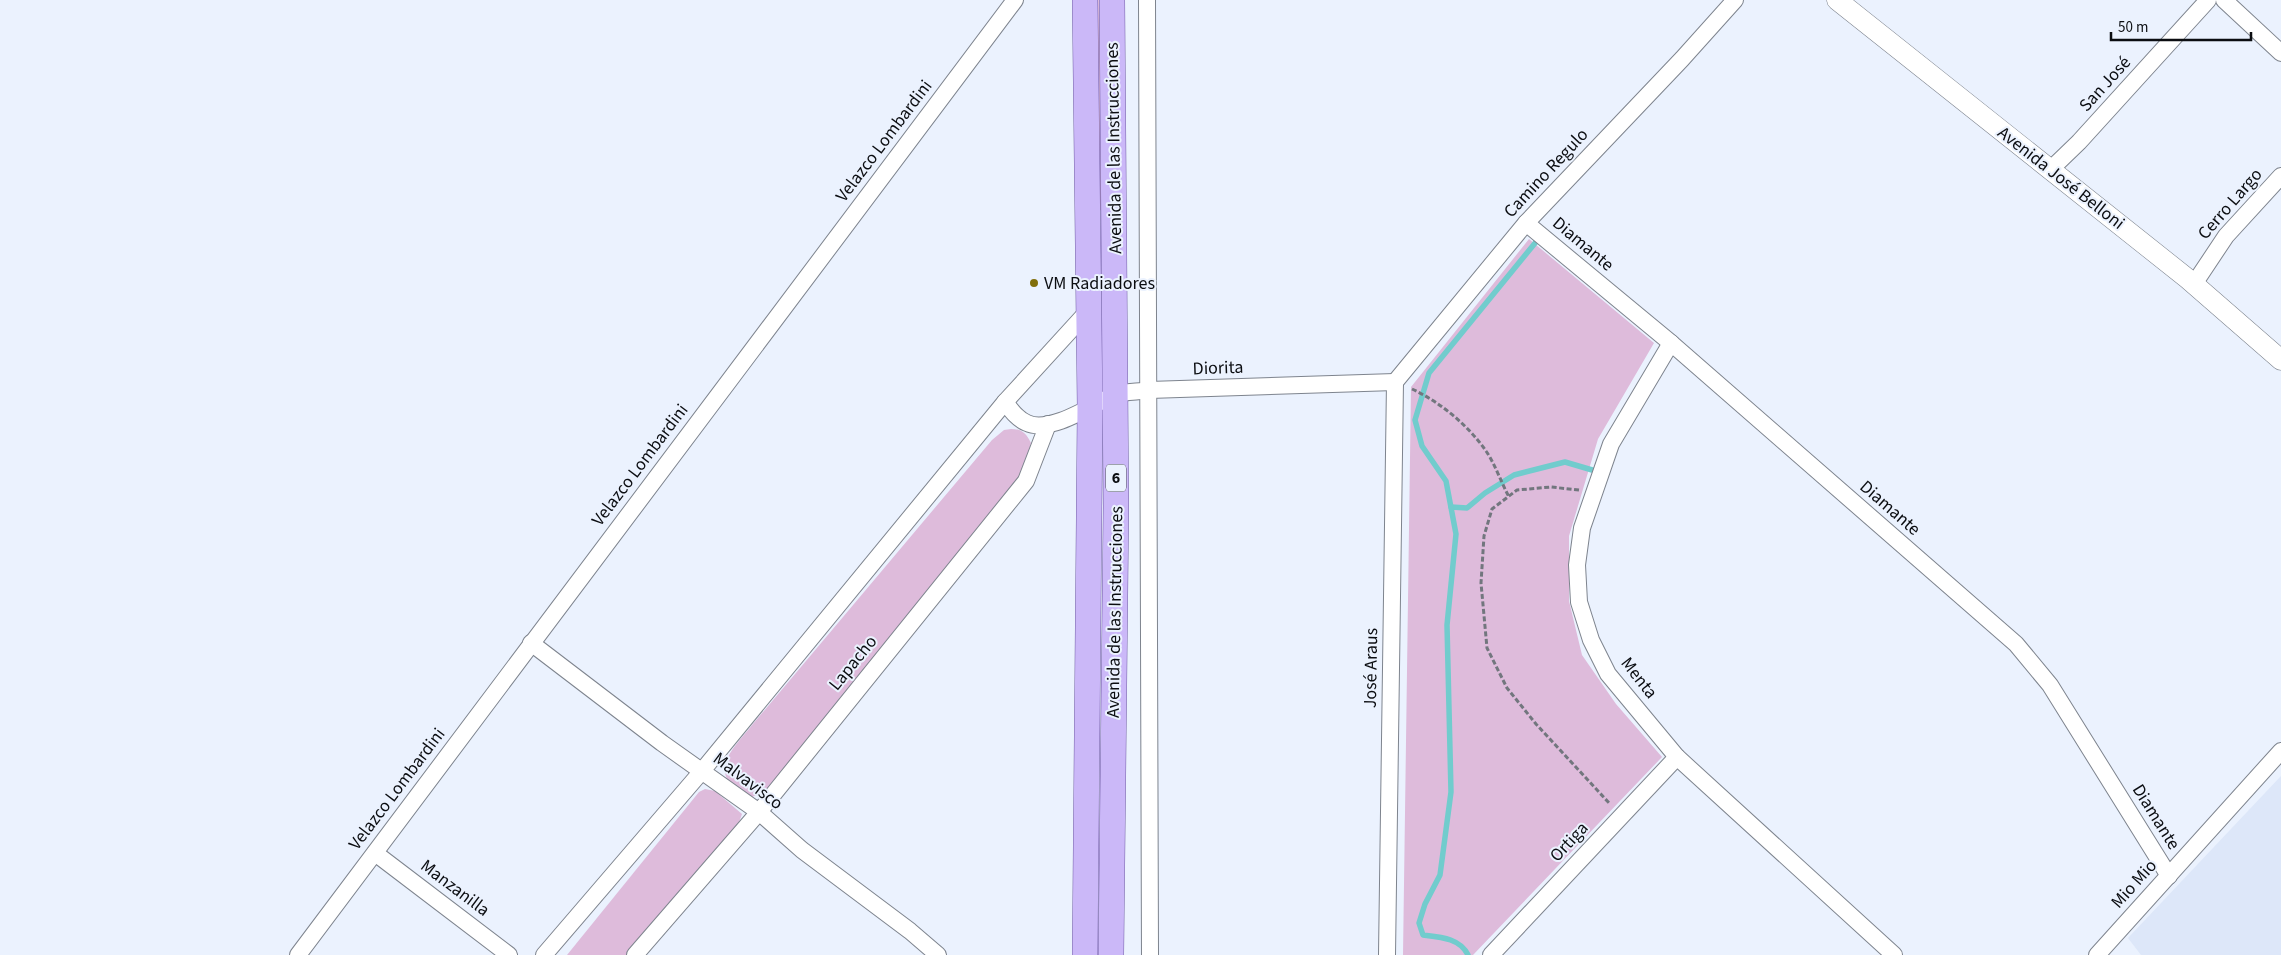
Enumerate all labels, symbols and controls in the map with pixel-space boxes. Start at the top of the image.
scale bar [2111,10,2251,42]
text: 50 m [2118,17,2148,38]
street label: Avenida de las Instrucciones [1100,42,1128,254]
street label: San José [2073,51,2137,117]
street label: Velazco Lombardini [830,75,938,207]
street label: Avenida José Belloni [1992,120,2130,236]
street label: Camino Regulo [1498,123,1594,223]
street label: Cerro Largo [2192,163,2268,245]
street label: Diamante [1547,211,1619,277]
place label: VM Radiadores [1044,271,1155,296]
marker: VM Radiadores [1028,277,1040,289]
street label: Diorita [1192,355,1244,381]
street label: Velazco Lombardini [586,399,694,531]
road number: 6 [1106,464,1126,492]
street label: Diamante [1854,475,1926,541]
street label: Avenida de las Instrucciones [1101,506,1129,718]
street label: José Araus [1358,628,1384,708]
street label: Lapacho [823,630,883,696]
street label: Menta [1615,652,1663,704]
street label: Velazco Lombardini [343,723,451,855]
street label: Malvavisco [708,746,788,816]
street label: Diamante [2126,779,2186,855]
street label: Ortiga [1544,816,1594,868]
street label: Manzanilla [415,854,495,922]
street label: Mio Mio [2105,854,2163,914]

